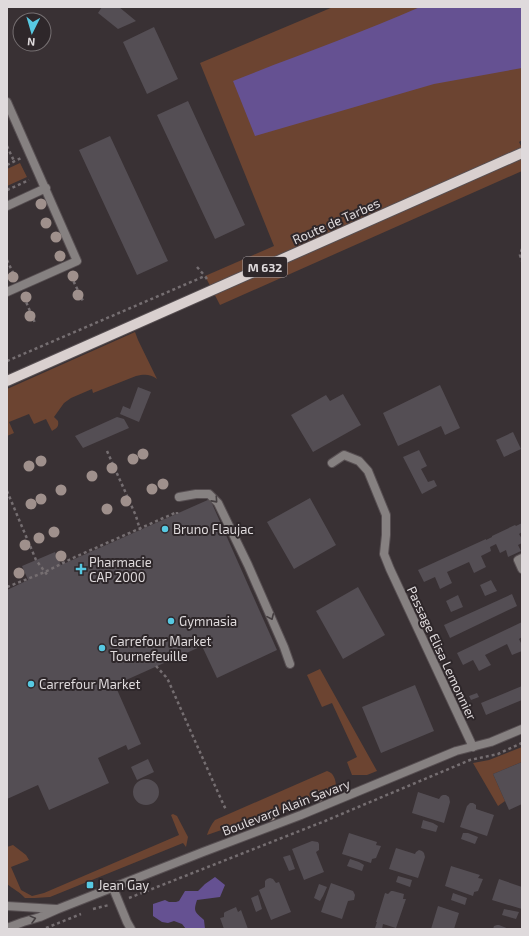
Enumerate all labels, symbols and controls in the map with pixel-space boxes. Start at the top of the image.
north arrow [12,12,52,52]
text: N [27,36,36,49]
street label: Route de Tarbes [290,195,382,247]
road number: M 632 [243,257,287,277]
one-way arrow [210,495,218,503]
place label: Bruno Flaujac [173,521,254,537]
marker: Bruno Flaujac [160,524,170,534]
place label: Pharmacie CAP 2000 [89,554,152,585]
marker: Pharmacie CAP 2000 [76,564,86,574]
street label: Passage Elisa Lemonnier [404,583,480,723]
place label: Gymnasia [179,613,237,629]
one-way arrow [266,613,274,620]
marker: Gymnasia [166,616,176,626]
place label: Carrefour Market Tournefeuille [110,633,211,664]
marker: Carrefour Market Tournefeuille [97,643,107,653]
place label: Carrefour Market [39,676,140,692]
marker: Carrefour Market [26,679,36,689]
street label: Boulevard Alain Savary [220,775,352,839]
place label: Jean Gay [98,877,149,893]
marker: Jean Gay [85,880,95,890]
one-way arrow [29,915,36,924]

